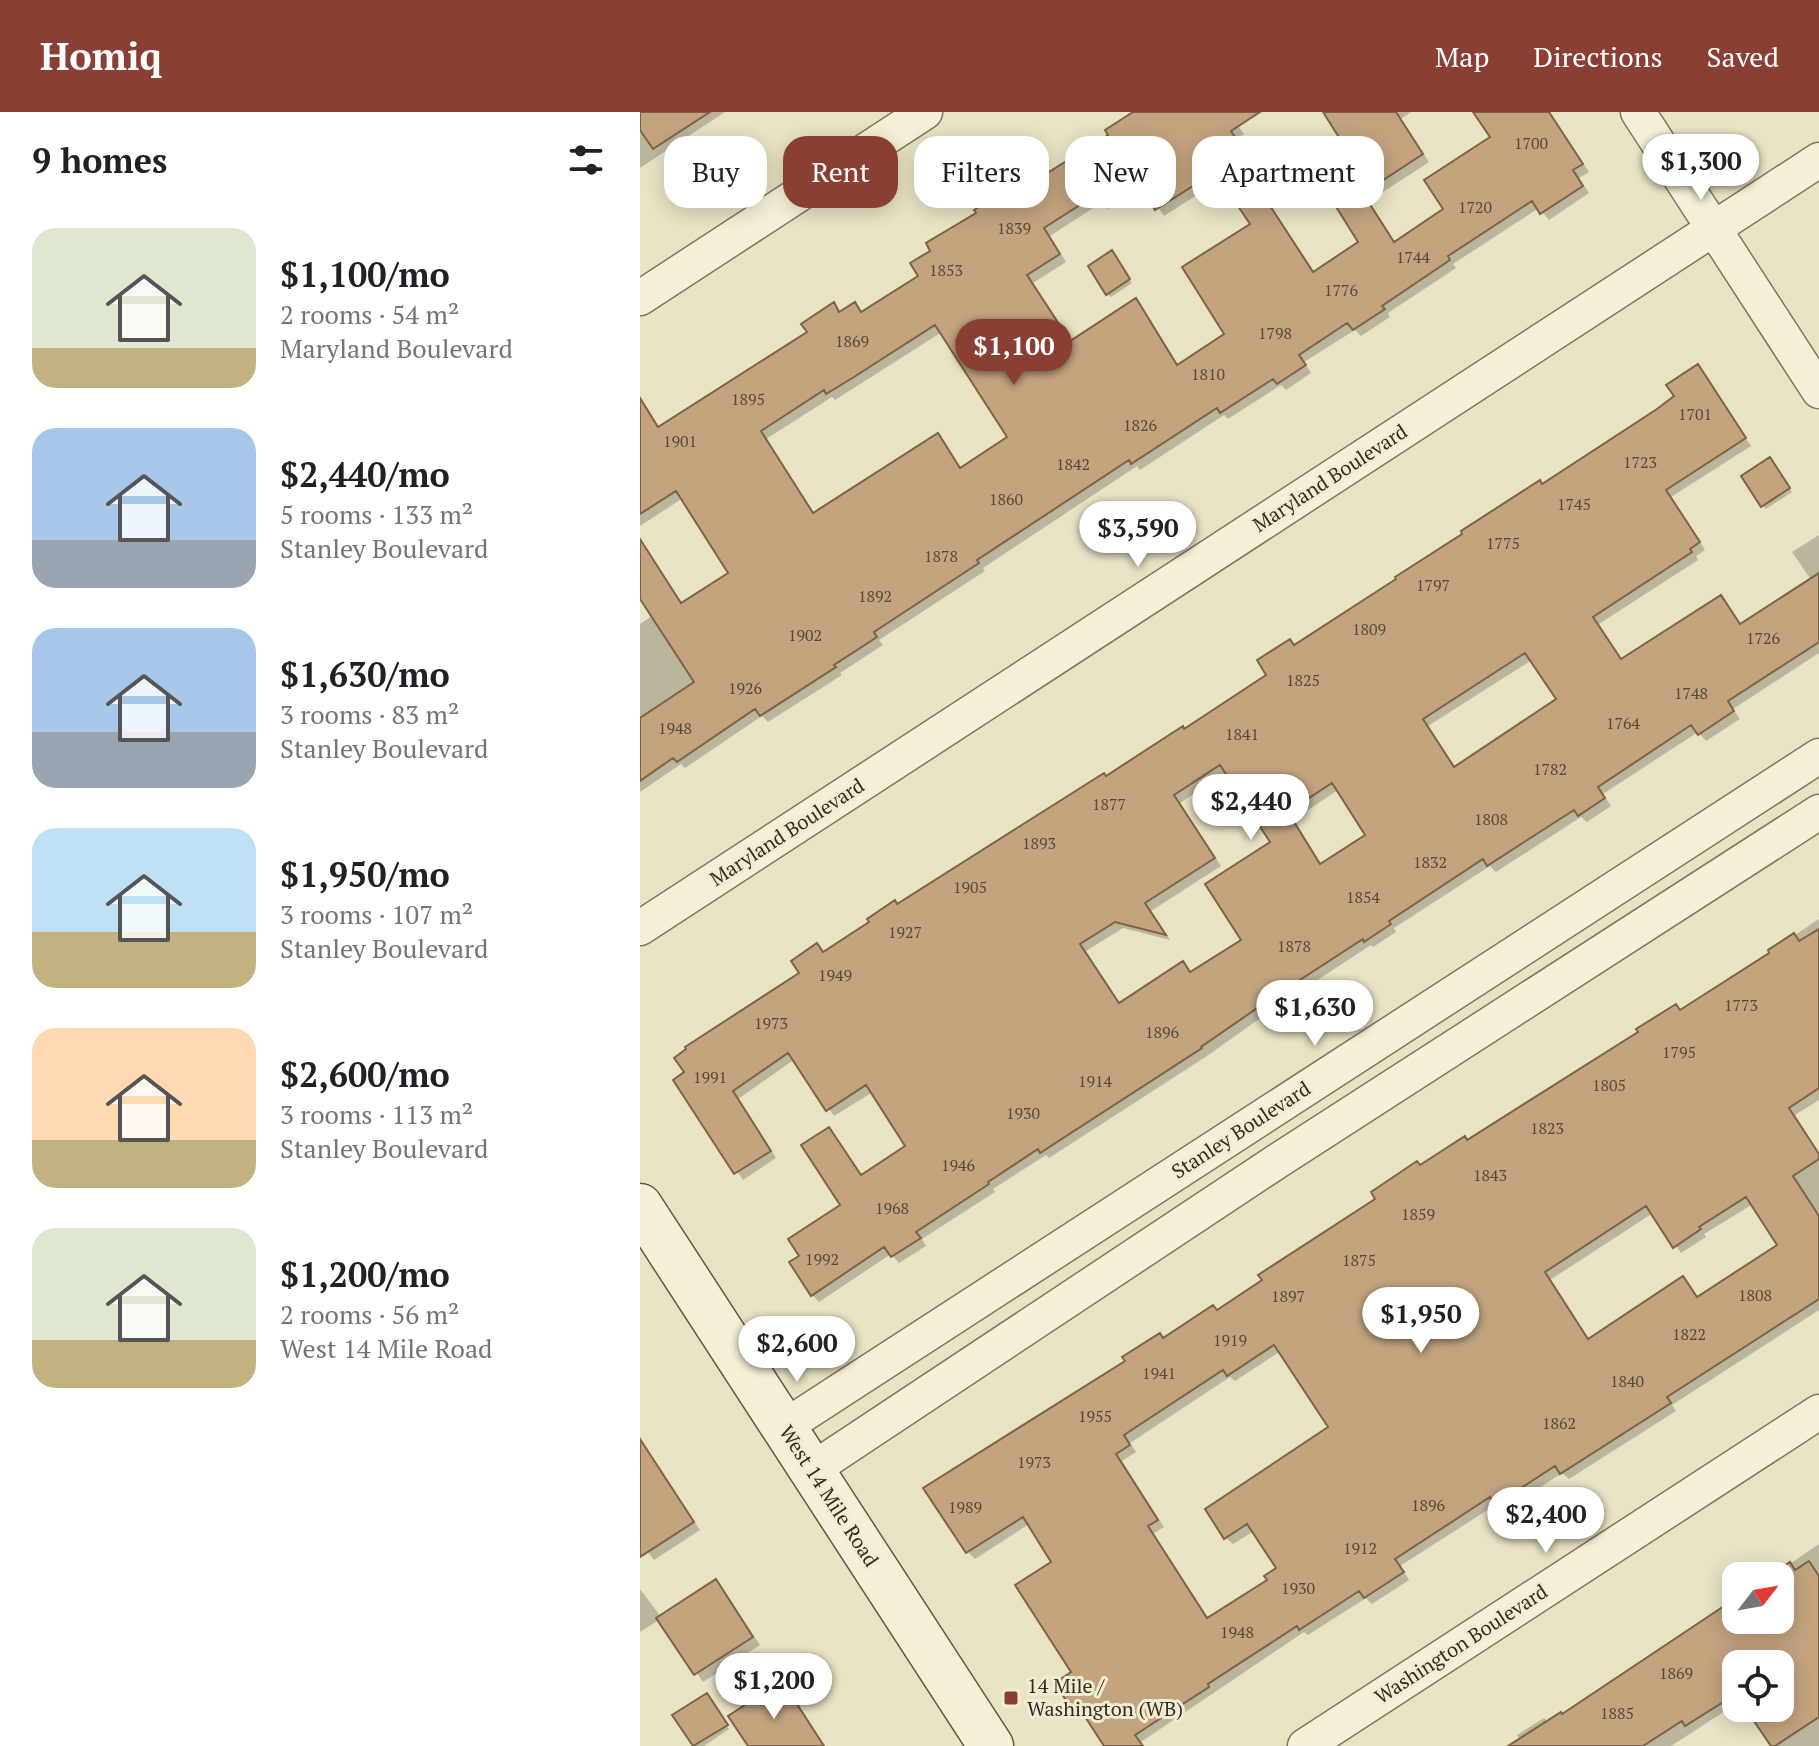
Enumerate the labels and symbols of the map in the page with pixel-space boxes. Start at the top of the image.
house number: 1700 [1514,132,1548,154]
pin: $1,300 [1636,134,1766,202]
house number: 1720 [1458,196,1492,218]
house number: 1839 [997,217,1031,239]
house number: 1744 [1396,246,1431,268]
house number: 1853 [929,259,963,281]
house number: 1776 [1324,279,1359,301]
pin: $1,100 [949,319,1079,387]
house number: 1798 [1258,322,1292,344]
house number: 1869 [835,330,869,352]
house number: 1810 [1191,363,1225,385]
house number: 1895 [731,388,765,410]
house number: 1701 [1678,403,1712,425]
house number: 1826 [1123,414,1158,436]
street label: Maryland Boulevard [1247,417,1412,538]
house number: 1901 [663,430,697,452]
house number: 1723 [1623,451,1657,473]
house number: 1842 [1056,453,1090,475]
house number: 1860 [989,488,1023,510]
house number: 1745 [1557,493,1591,515]
pin: $3,590 [1073,501,1203,569]
house number: 1775 [1486,532,1520,554]
house number: 1878 [924,545,958,567]
house number: 1797 [1416,574,1450,596]
house number: 1892 [858,585,892,607]
house number: 1809 [1352,618,1386,640]
house number: 1902 [788,624,822,646]
house number: 1726 [1746,627,1781,649]
house number: 1825 [1286,669,1320,691]
house number: 1926 [728,677,763,699]
house number: 1748 [1674,682,1708,704]
house number: 1764 [1606,712,1641,734]
house number: 1948 [658,717,692,739]
house number: 1841 [1225,723,1259,745]
house number: 1782 [1533,758,1567,780]
street label: Maryland Boulevard [704,771,869,892]
pin: $2,440 [1186,774,1316,842]
house number: 1877 [1092,793,1126,815]
house number: 1808 [1474,808,1508,830]
house number: 1893 [1022,832,1056,854]
house number: 1832 [1413,851,1447,873]
house number: 1905 [953,876,987,898]
house number: 1854 [1346,886,1381,908]
house number: 1927 [888,921,922,943]
house number: 1878 [1277,935,1311,957]
house number: 1949 [818,964,852,986]
pin: $1,630 [1250,980,1380,1048]
house number: 1773 [1724,994,1758,1016]
house number: 1973 [754,1012,788,1034]
house number: 1896 [1145,1021,1180,1043]
house number: 1795 [1662,1041,1696,1063]
house number: 1991 [693,1066,727,1088]
house number: 1914 [1078,1070,1113,1092]
house number: 1805 [1592,1074,1626,1096]
street label: Stanley Boulevard [1166,1075,1315,1185]
house number: 1930 [1006,1102,1040,1124]
house number: 1823 [1530,1117,1564,1139]
house number: 1946 [941,1154,976,1176]
house number: 1843 [1473,1164,1507,1186]
house number: 1968 [875,1197,909,1219]
house number: 1859 [1401,1203,1435,1225]
house number: 1992 [805,1248,839,1270]
house number: 1875 [1342,1249,1376,1271]
house number: 1808 [1738,1284,1772,1306]
house number: 1897 [1271,1285,1305,1307]
pin: $1,950 [1356,1287,1486,1355]
pin: $2,600 [732,1316,862,1384]
house number: 1822 [1672,1323,1706,1345]
house number: 1919 [1213,1329,1247,1351]
house number: 1941 [1142,1362,1176,1384]
house number: 1840 [1610,1370,1644,1392]
house number: 1955 [1078,1405,1112,1427]
house number: 1862 [1542,1412,1576,1434]
street label: West 14 Mile Road [774,1420,885,1572]
house number: 1973 [1017,1451,1051,1473]
pin: $2,400 [1481,1487,1611,1555]
house number: 1896 [1411,1494,1446,1516]
house number: 1989 [948,1496,982,1518]
house number: 1912 [1343,1537,1377,1559]
north arrow [1722,1562,1794,1634]
house number: 1930 [1281,1577,1315,1599]
street label: Washington Boulevard [1369,1577,1552,1710]
house number: 1948 [1220,1621,1254,1643]
pin: $1,200 [709,1653,839,1721]
house number: 1869 [1659,1662,1693,1684]
place label: 14 Mile / Washington (WB) [1027,1672,1183,1722]
marker: 14 Mile / Washington (WB) [1002,1689,1020,1707]
house number: 1885 [1600,1702,1634,1724]

